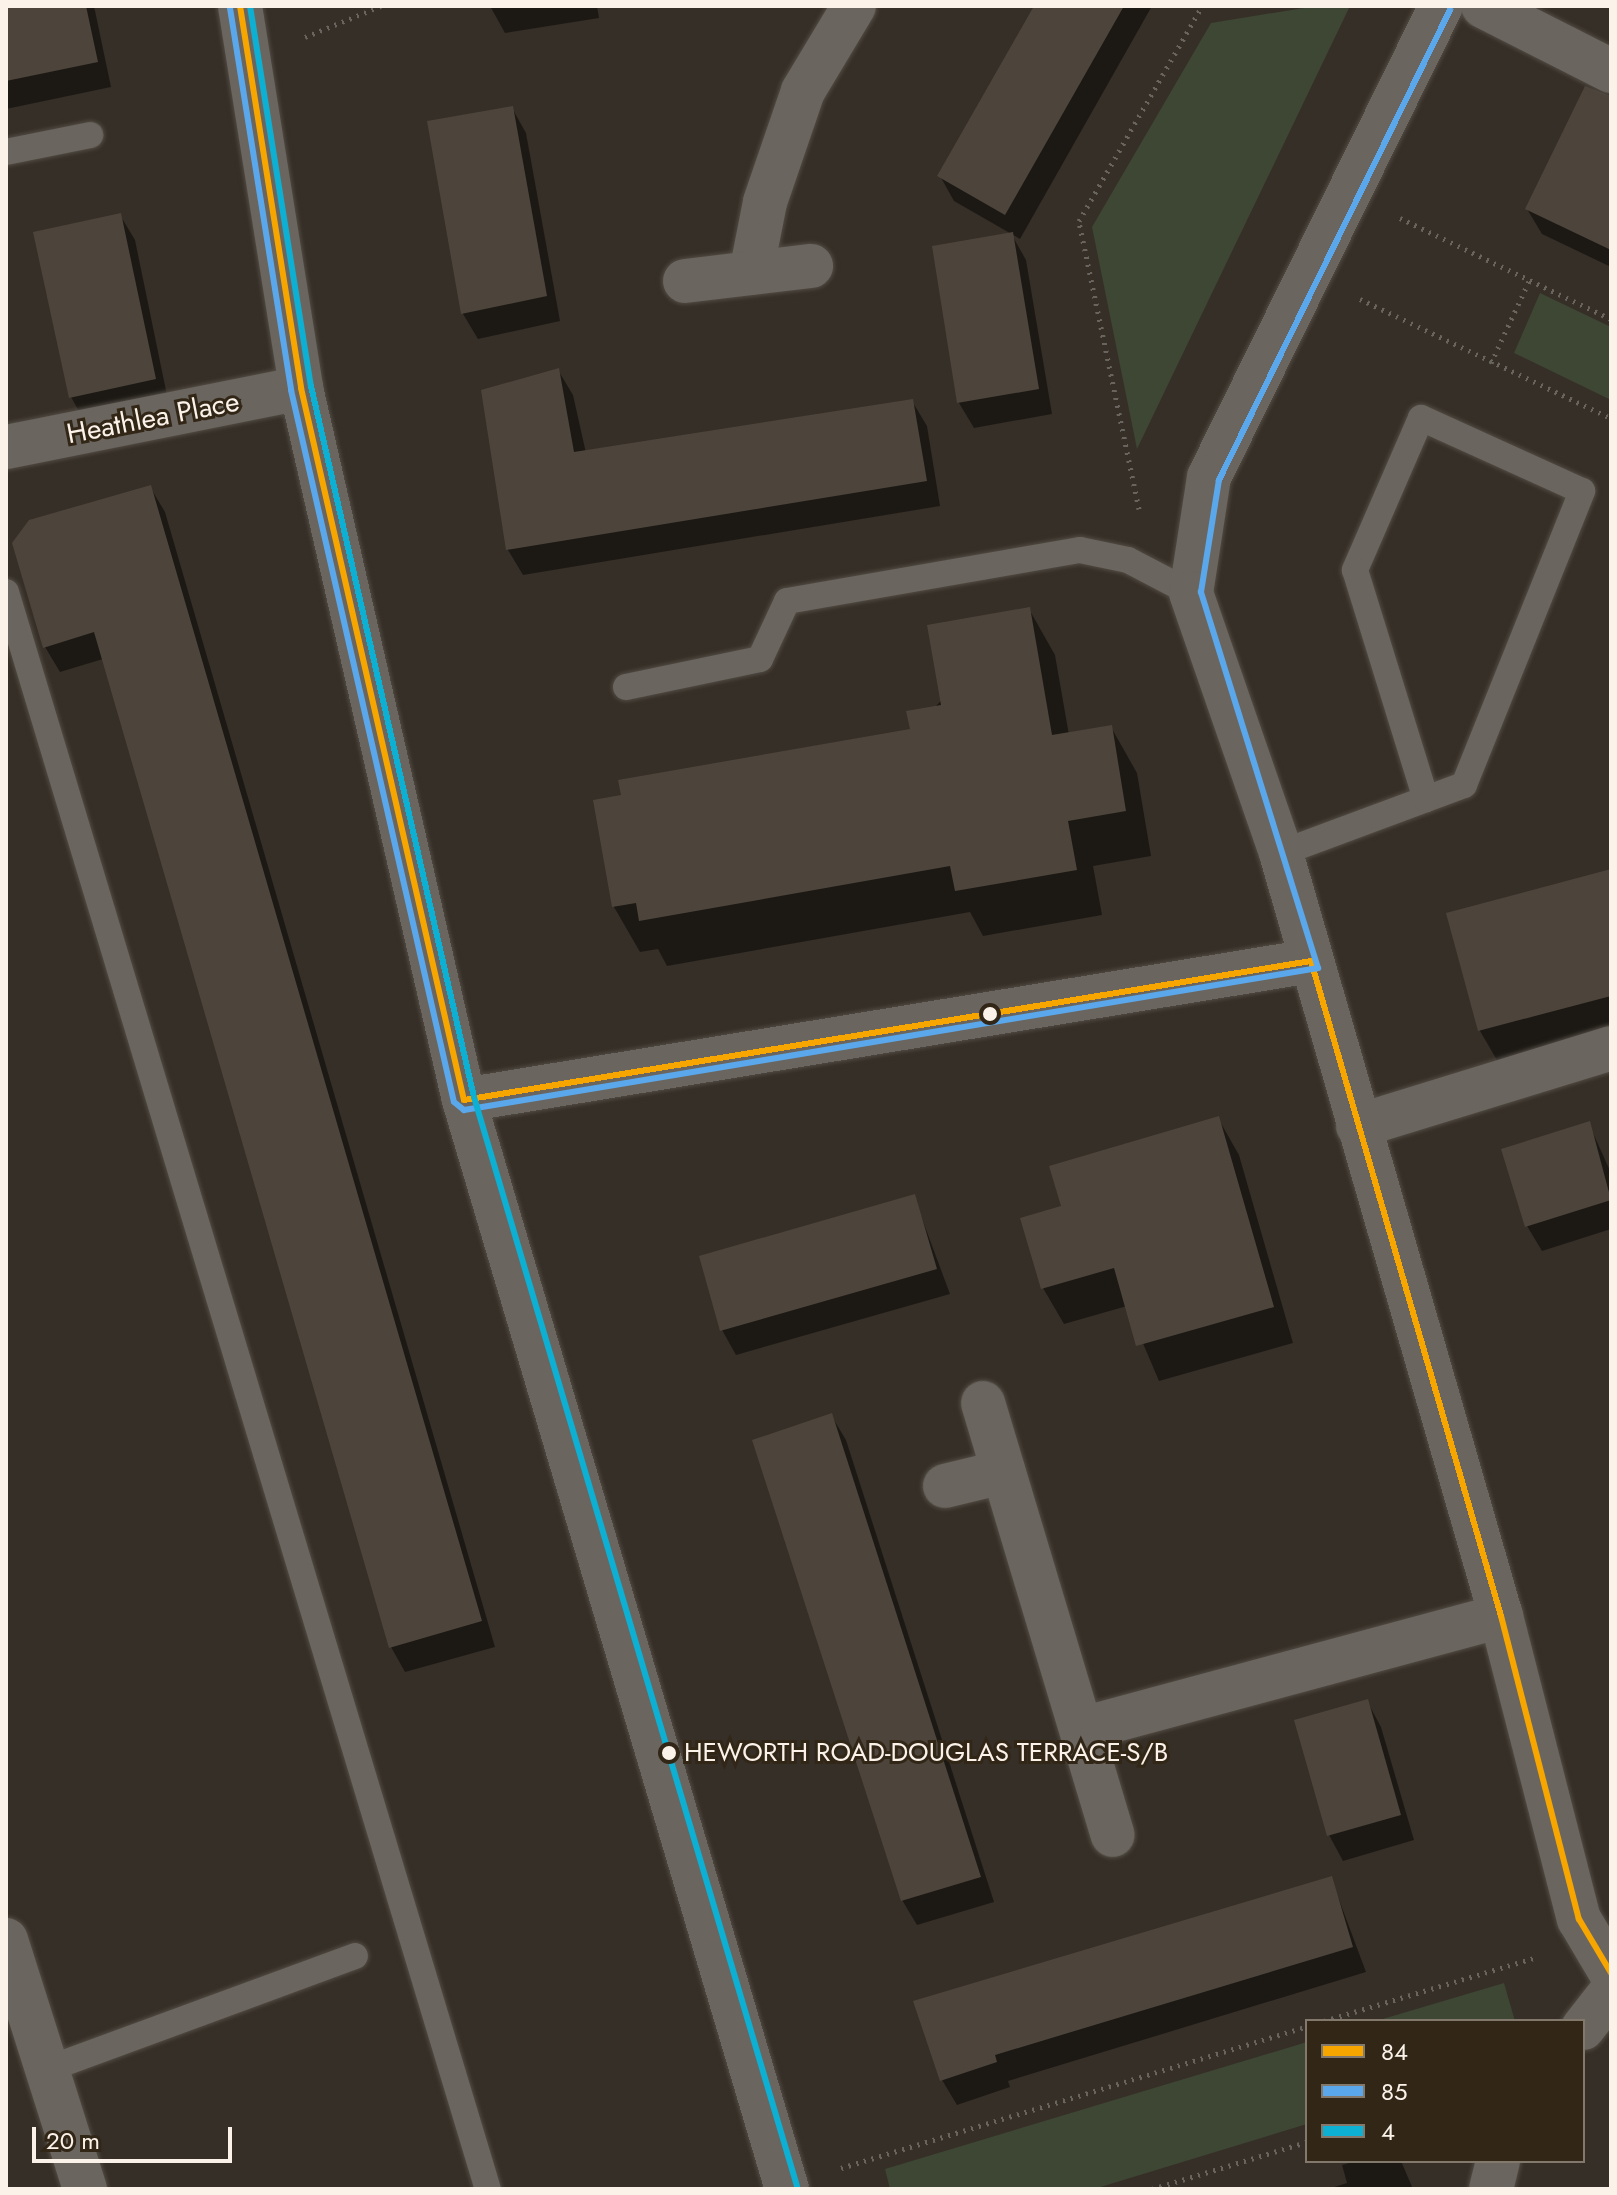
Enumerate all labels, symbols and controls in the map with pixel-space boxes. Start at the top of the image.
street label: Heathlea Place [64,385,242,451]
unlabelled marker [982,1006,998,1022]
place label: HEWORTH ROAD-DOUGLAS TERRACE-S/B [684,1737,1168,1769]
marker: HEWORTH ROAD-DOUGLAS TERRACE-S/B [661,1745,677,1761]
legend [1305,2019,1585,2163]
text: 84 [1381,2034,1408,2069]
text: 85 [1381,2074,1408,2109]
scale bar [36,2111,236,2161]
text: 4 [1381,2114,1395,2149]
text: 20 m [46,2123,100,2158]

